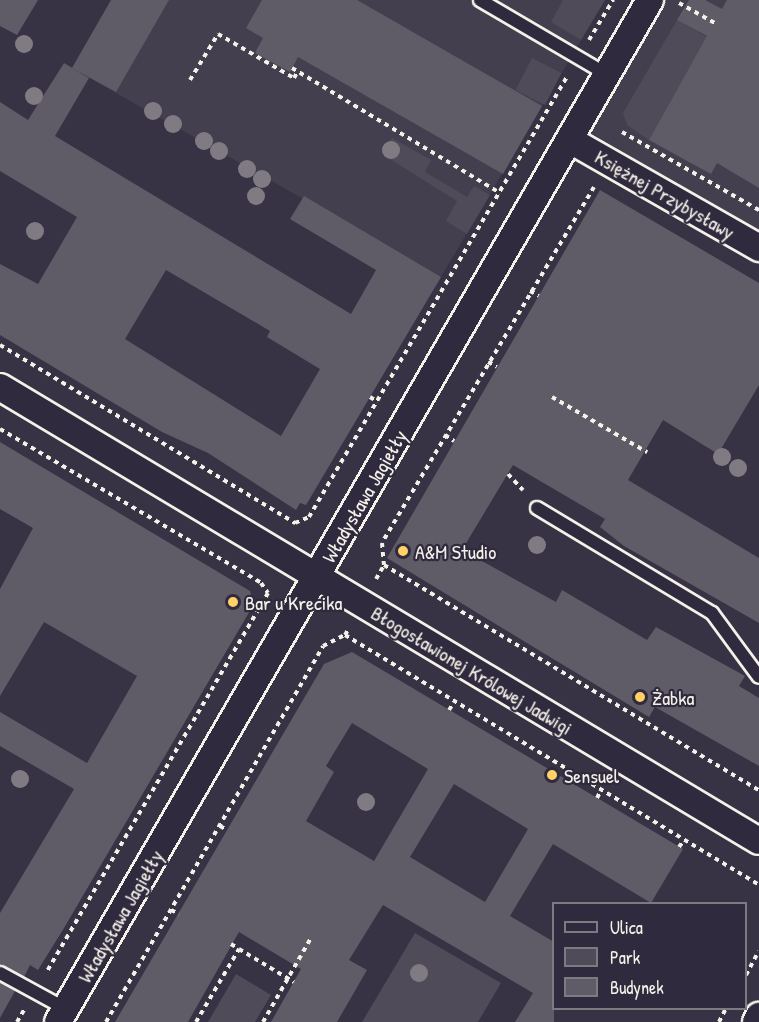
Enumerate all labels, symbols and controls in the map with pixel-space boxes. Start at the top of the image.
street label: Księżnej Przybysławy [591,144,739,244]
street label: Władysława Jagiełły [316,425,412,567]
place label: A&M Studio [415,539,496,563]
marker: A&M Studio [396,544,410,558]
place label: Bar u Krecika [245,590,342,614]
marker: Bar u Krecika [226,595,240,609]
street label: Błogosławionej Królowej Jadwigi [367,600,577,740]
place label: Żabka [652,685,694,709]
marker: Żabka [633,690,647,704]
place label: Sensuel [564,763,619,787]
marker: Sensuel [545,768,559,782]
street label: Władysława Jagiełły [72,845,168,987]
legend [552,902,747,1010]
text: Ulica [610,915,643,940]
text: Park [610,945,640,970]
text: Budynek [610,975,664,1000]

